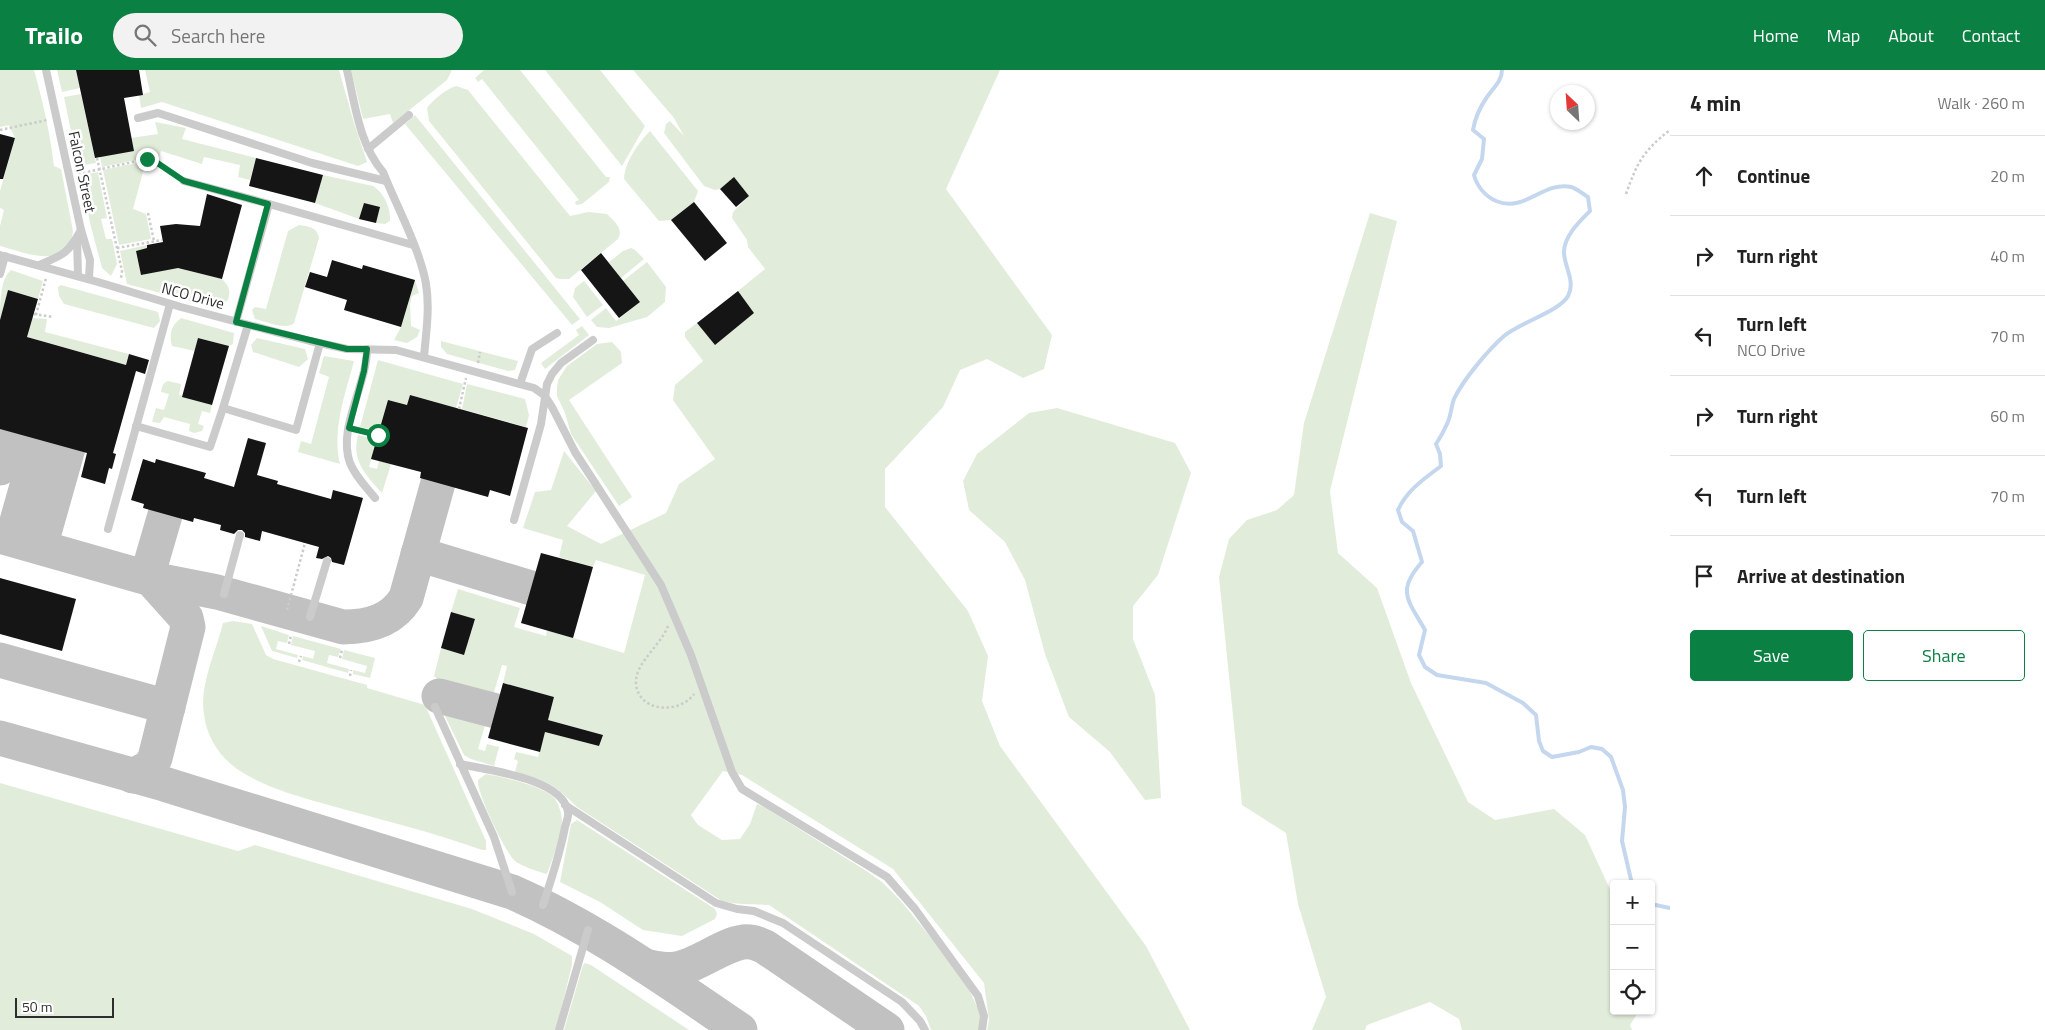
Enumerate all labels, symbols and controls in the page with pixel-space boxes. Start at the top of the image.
search box [113,13,463,58]
text: Trailo [25,17,83,53]
icon: search [131,21,159,49]
text: Search here [171,21,265,50]
text: Home [1753,22,1799,49]
text: Map [1827,22,1860,49]
text: About [1888,22,1934,49]
text: Contact [1962,22,2020,49]
north arrow [1550,85,1595,130]
text: 4 min [1690,87,1741,119]
text: Walk · 260 m [1937,91,2025,115]
street label: Falcon Street [63,129,102,215]
route end [136,148,159,171]
text: Continue [1737,161,1810,190]
icon: ahead [1690,162,1718,190]
text: 20 m [1990,164,2025,188]
text: Turn right [1737,241,1818,270]
icon: right [1690,242,1718,270]
text: 40 m [1990,244,2025,268]
street label: NCO Drive [159,276,227,315]
text: Turn left [1737,309,1807,338]
icon: left [1690,322,1718,350]
text: 70 m [1990,324,2025,348]
text: NCO Drive [1737,338,1805,362]
text: Turn right [1737,401,1818,430]
icon: right [1690,402,1718,430]
text: 60 m [1990,404,2025,428]
route start [367,424,390,447]
text: Turn left [1737,481,1807,510]
icon: left [1690,482,1718,510]
text: 70 m [1990,484,2025,508]
text: Arrive at destination [1737,561,1905,590]
icon: arrive [1690,562,1718,590]
button: Save [1690,630,1853,681]
button: Share [1863,630,2025,681]
map controls [1610,880,1655,1015]
button: + [1610,880,1655,925]
button: − [1610,925,1655,970]
button: locate [1610,970,1655,1015]
scale bar [15,995,114,1018]
text: 50 m [22,996,52,1017]

